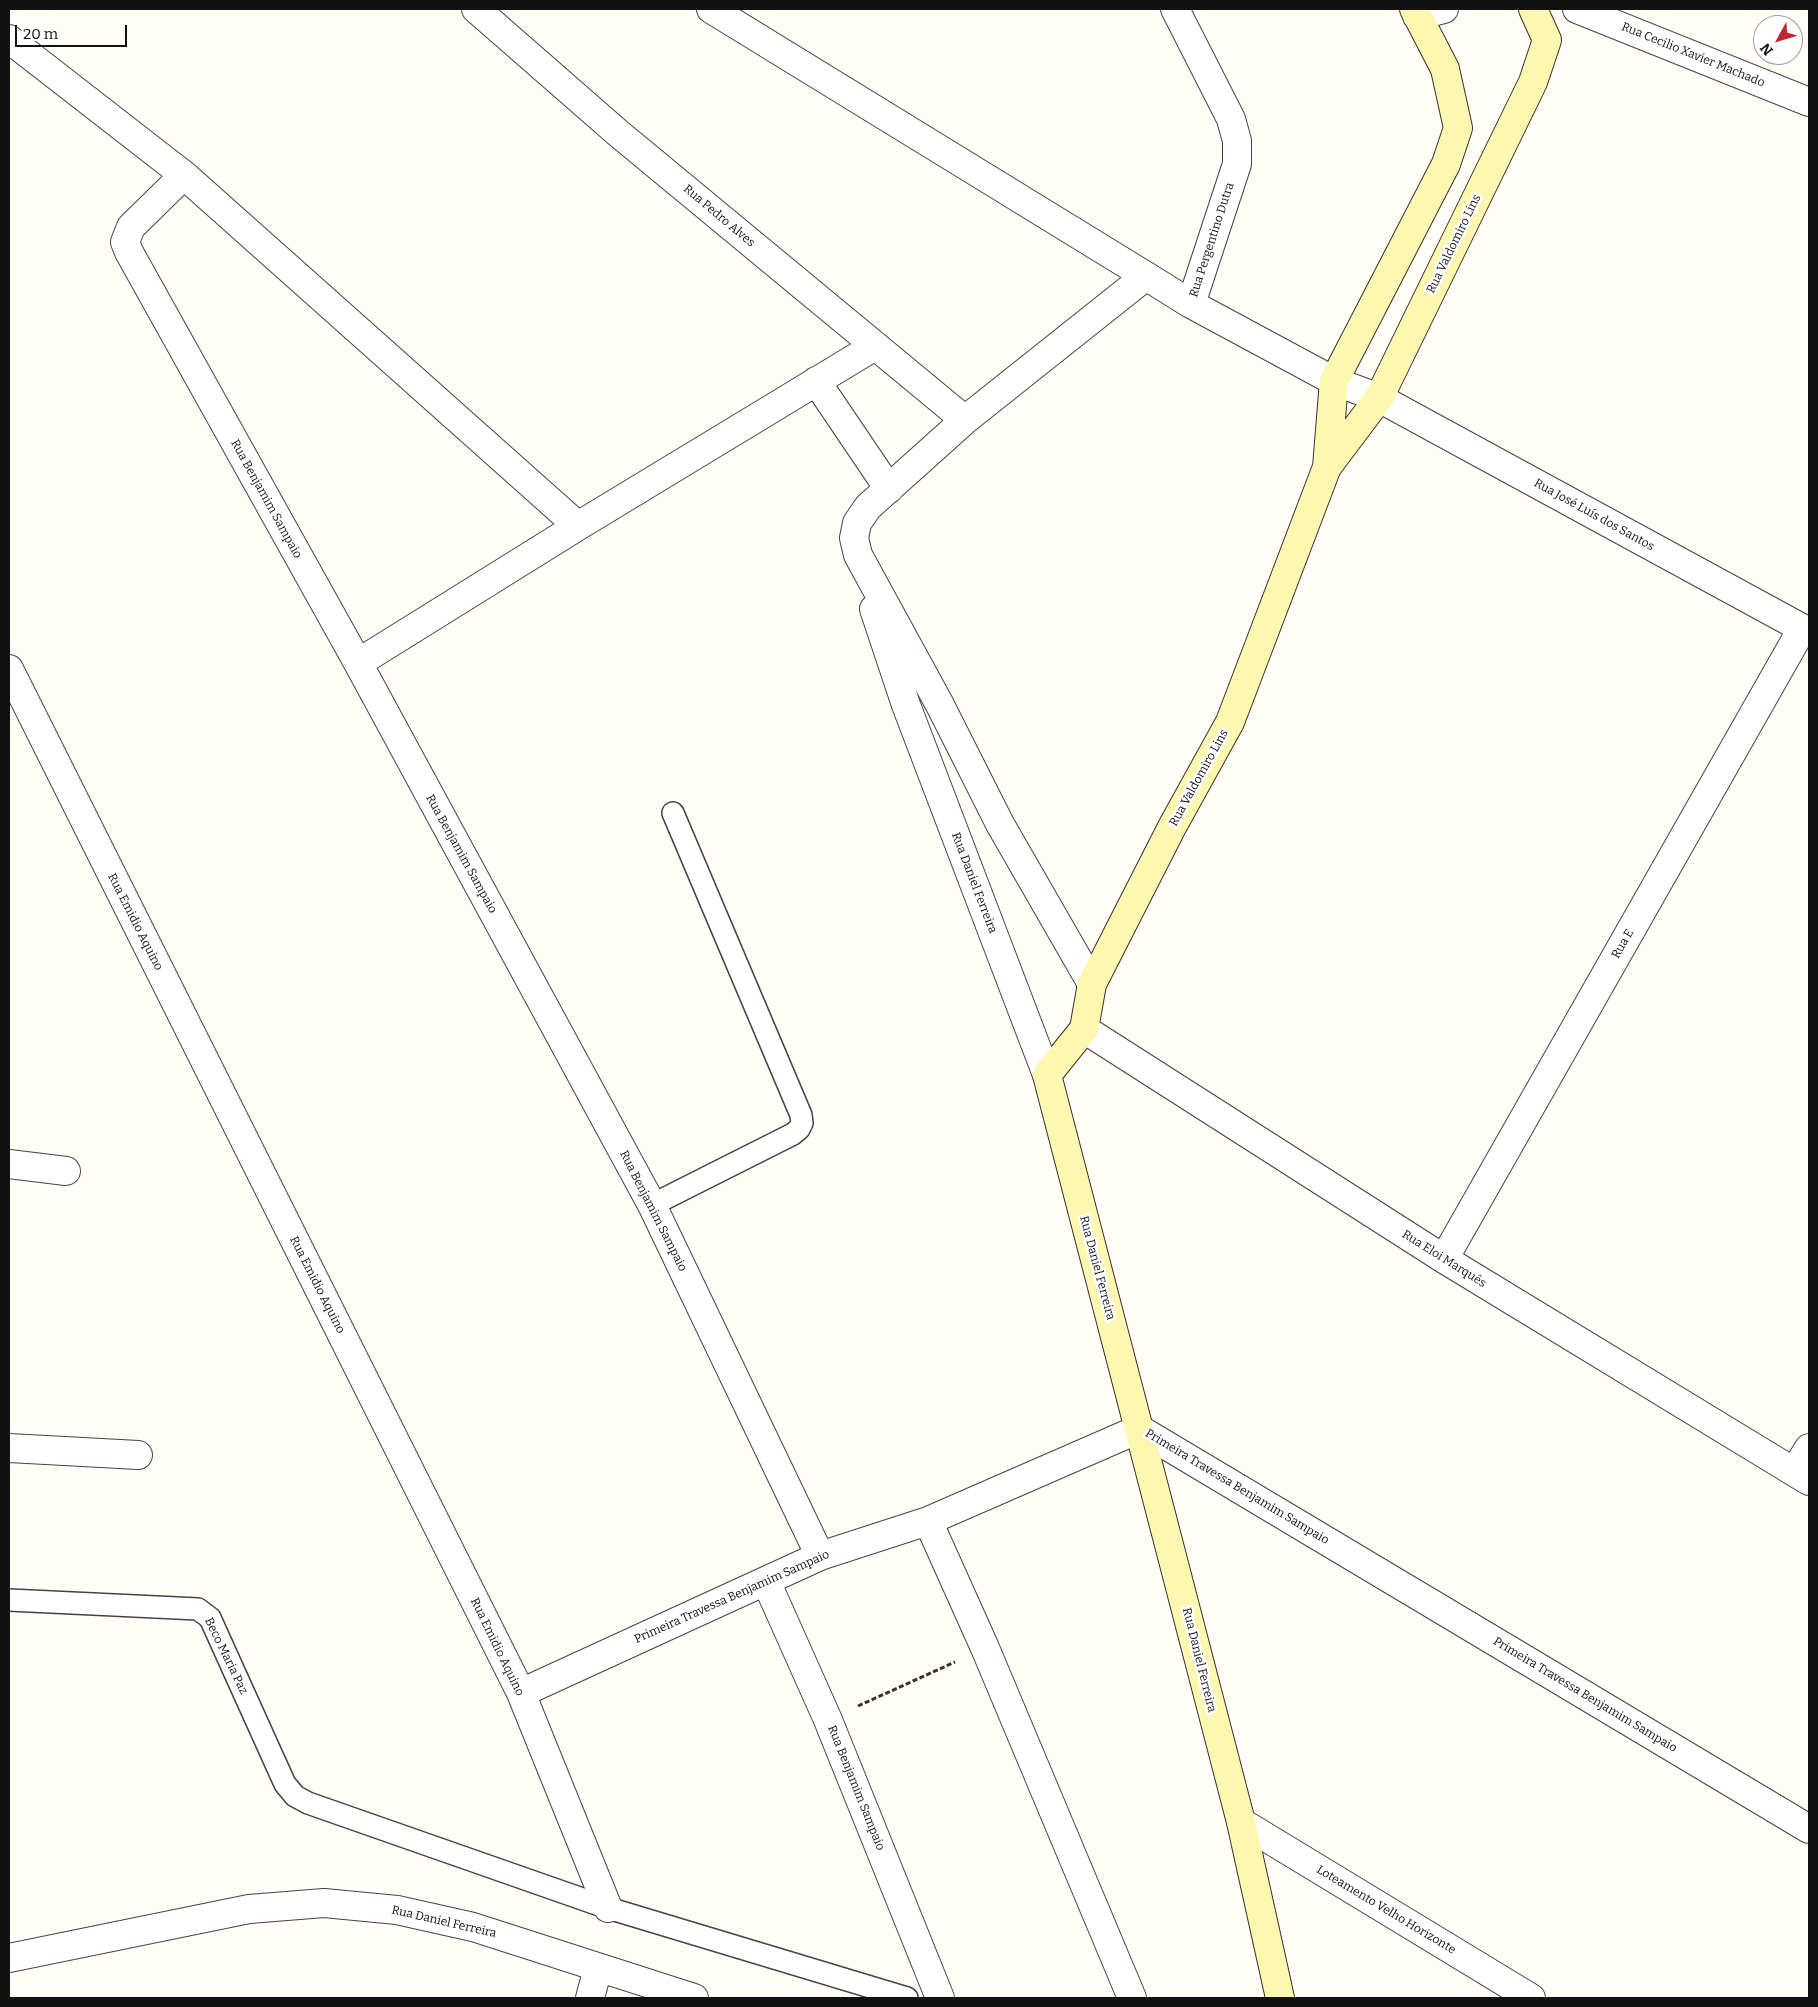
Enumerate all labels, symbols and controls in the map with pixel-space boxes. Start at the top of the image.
scale bar [18,15,130,47]
north arrow [1753,15,1803,65]
street label: Rua Cecilio Xavier Machado [1619,20,1767,90]
text: 20 m [23,25,58,43]
text: N [1757,40,1777,59]
street label: Rua Pergentino Dutra [1187,181,1237,299]
street label: Rua Pedro Alves [680,182,758,250]
street label: Rua Valdomiro Lins [1424,192,1484,296]
street label: Rua Benjamim Sampaio [227,437,305,561]
street label: Rua José Luís dos Santos [1531,476,1657,554]
street label: Rua Valdomiro Lins [1166,727,1232,829]
street label: Rua Benjamim Sampaio [422,792,500,916]
street label: Rua Daniel Ferreira [948,830,1000,936]
street label: Rua Emidio Aquino [104,871,166,973]
street label: Rua E [1609,927,1637,961]
street label: Rua Benjamim Sampaio [616,1148,690,1274]
street label: Rua Daniel Ferreira [1076,1214,1118,1322]
street label: Rua Eloi Marquês [1399,1227,1489,1291]
street label: Rua Emidio Aquino [286,1234,348,1336]
street label: Primeira Travessa Benjamim Sampaio [1143,1426,1331,1548]
street label: Primeira Travessa Benjamim Sampaio [632,1547,832,1647]
street label: Rua Emidio Aquino [467,1596,527,1698]
street label: Rua Daniel Ferreira [1179,1606,1219,1714]
street label: Beco Maria Paz [201,1615,251,1697]
street label: Primeira Travessa Benjamim Sampaio [1491,1634,1679,1756]
street label: Rua Benjamim Sampaio [824,1723,888,1853]
street label: Loteamento Velho Horizonte [1314,1863,1458,1957]
street label: Rua Daniel Ferreira [390,1903,498,1941]

